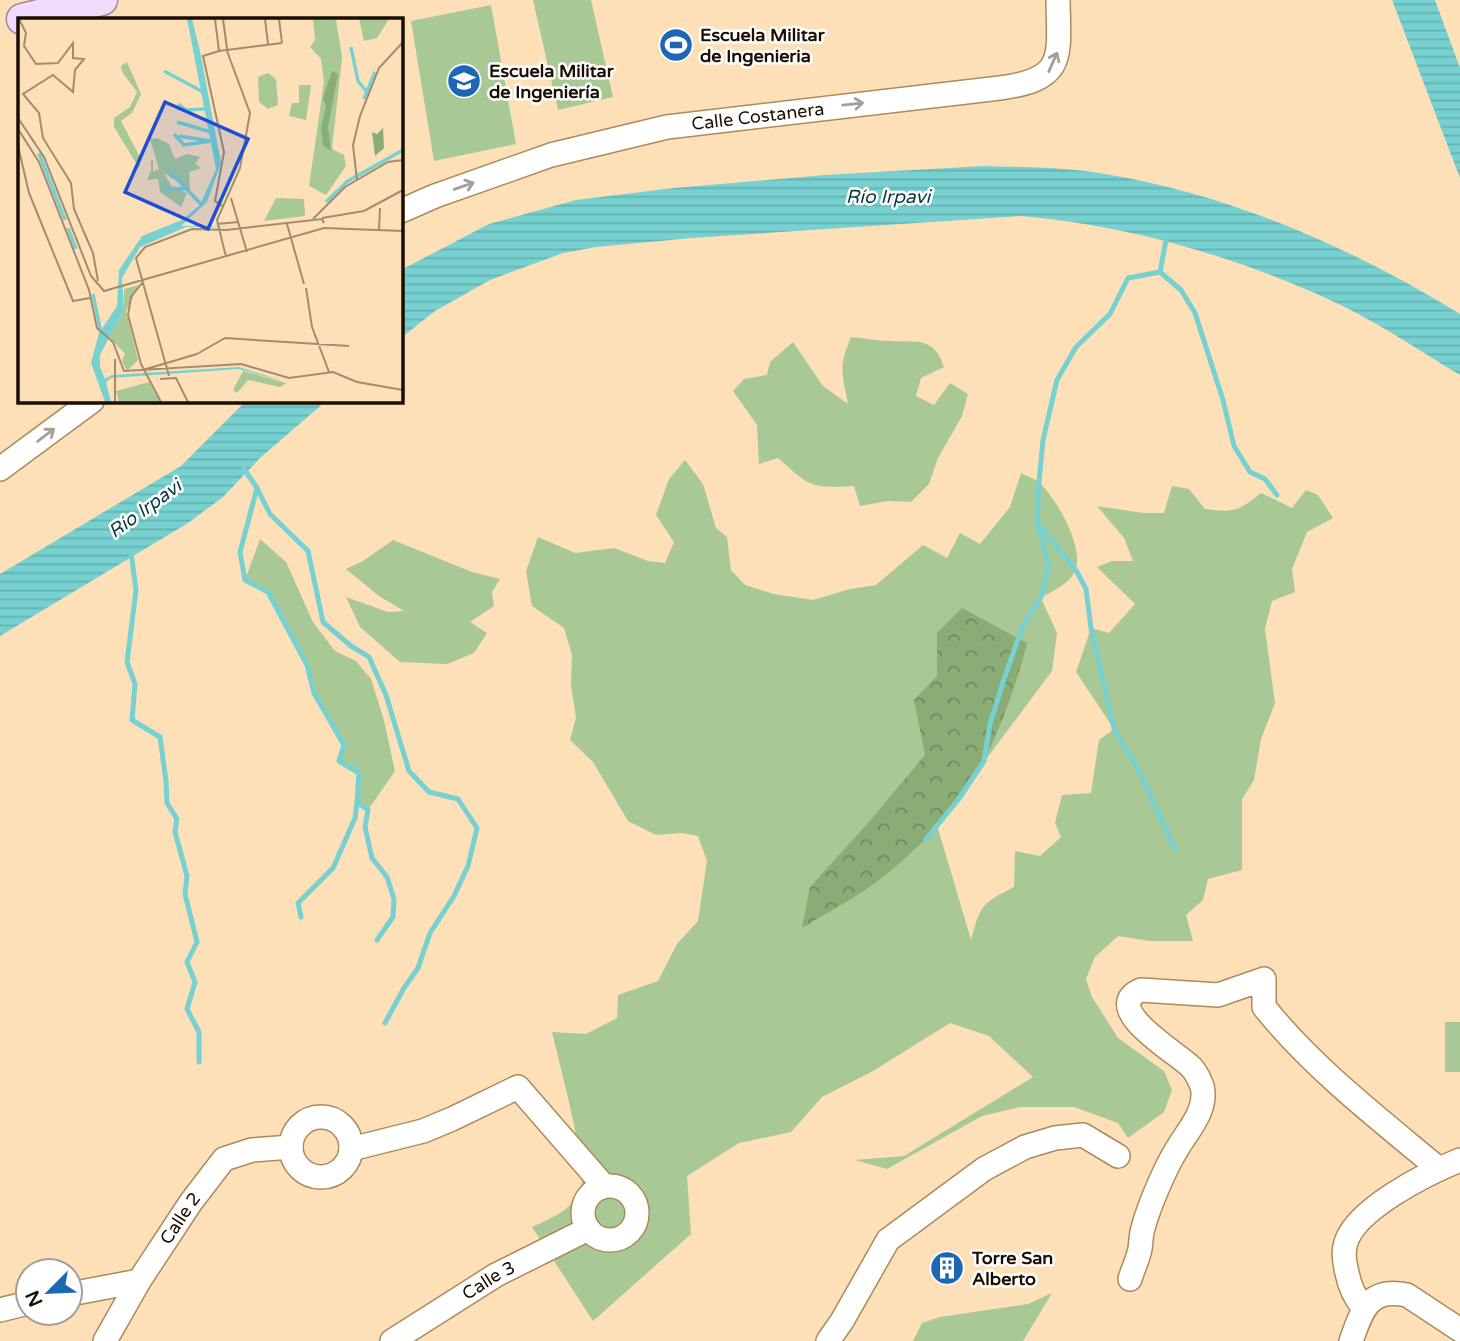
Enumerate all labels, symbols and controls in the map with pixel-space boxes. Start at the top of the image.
inset map [18,18,402,402]
place label: Escuela Militar de Ingenieria [700,24,826,67]
sports icon: Escuela Militar de Ingenieria [657,26,695,64]
one-way arrow [1047,52,1060,73]
place label: Escuela Militar de Ingeniería [489,60,615,103]
school or university icon: Escuela Militar de Ingeniería [445,62,483,100]
one-way arrow [841,97,864,110]
street label: Calle Costanera [690,98,825,135]
one-way arrow [453,179,475,191]
water label: Río Irpavi [846,186,933,208]
one-way arrow [36,428,55,442]
water label: Río Irpavi [104,474,187,543]
street label: Calle 2 [155,1188,205,1249]
place label: Torre San Alberto [971,1247,1053,1290]
building icon: Torre San Alberto [928,1249,966,1287]
street label: Calle 3 [458,1256,519,1305]
north arrow [14,1257,84,1327]
text: N [21,1287,48,1310]

